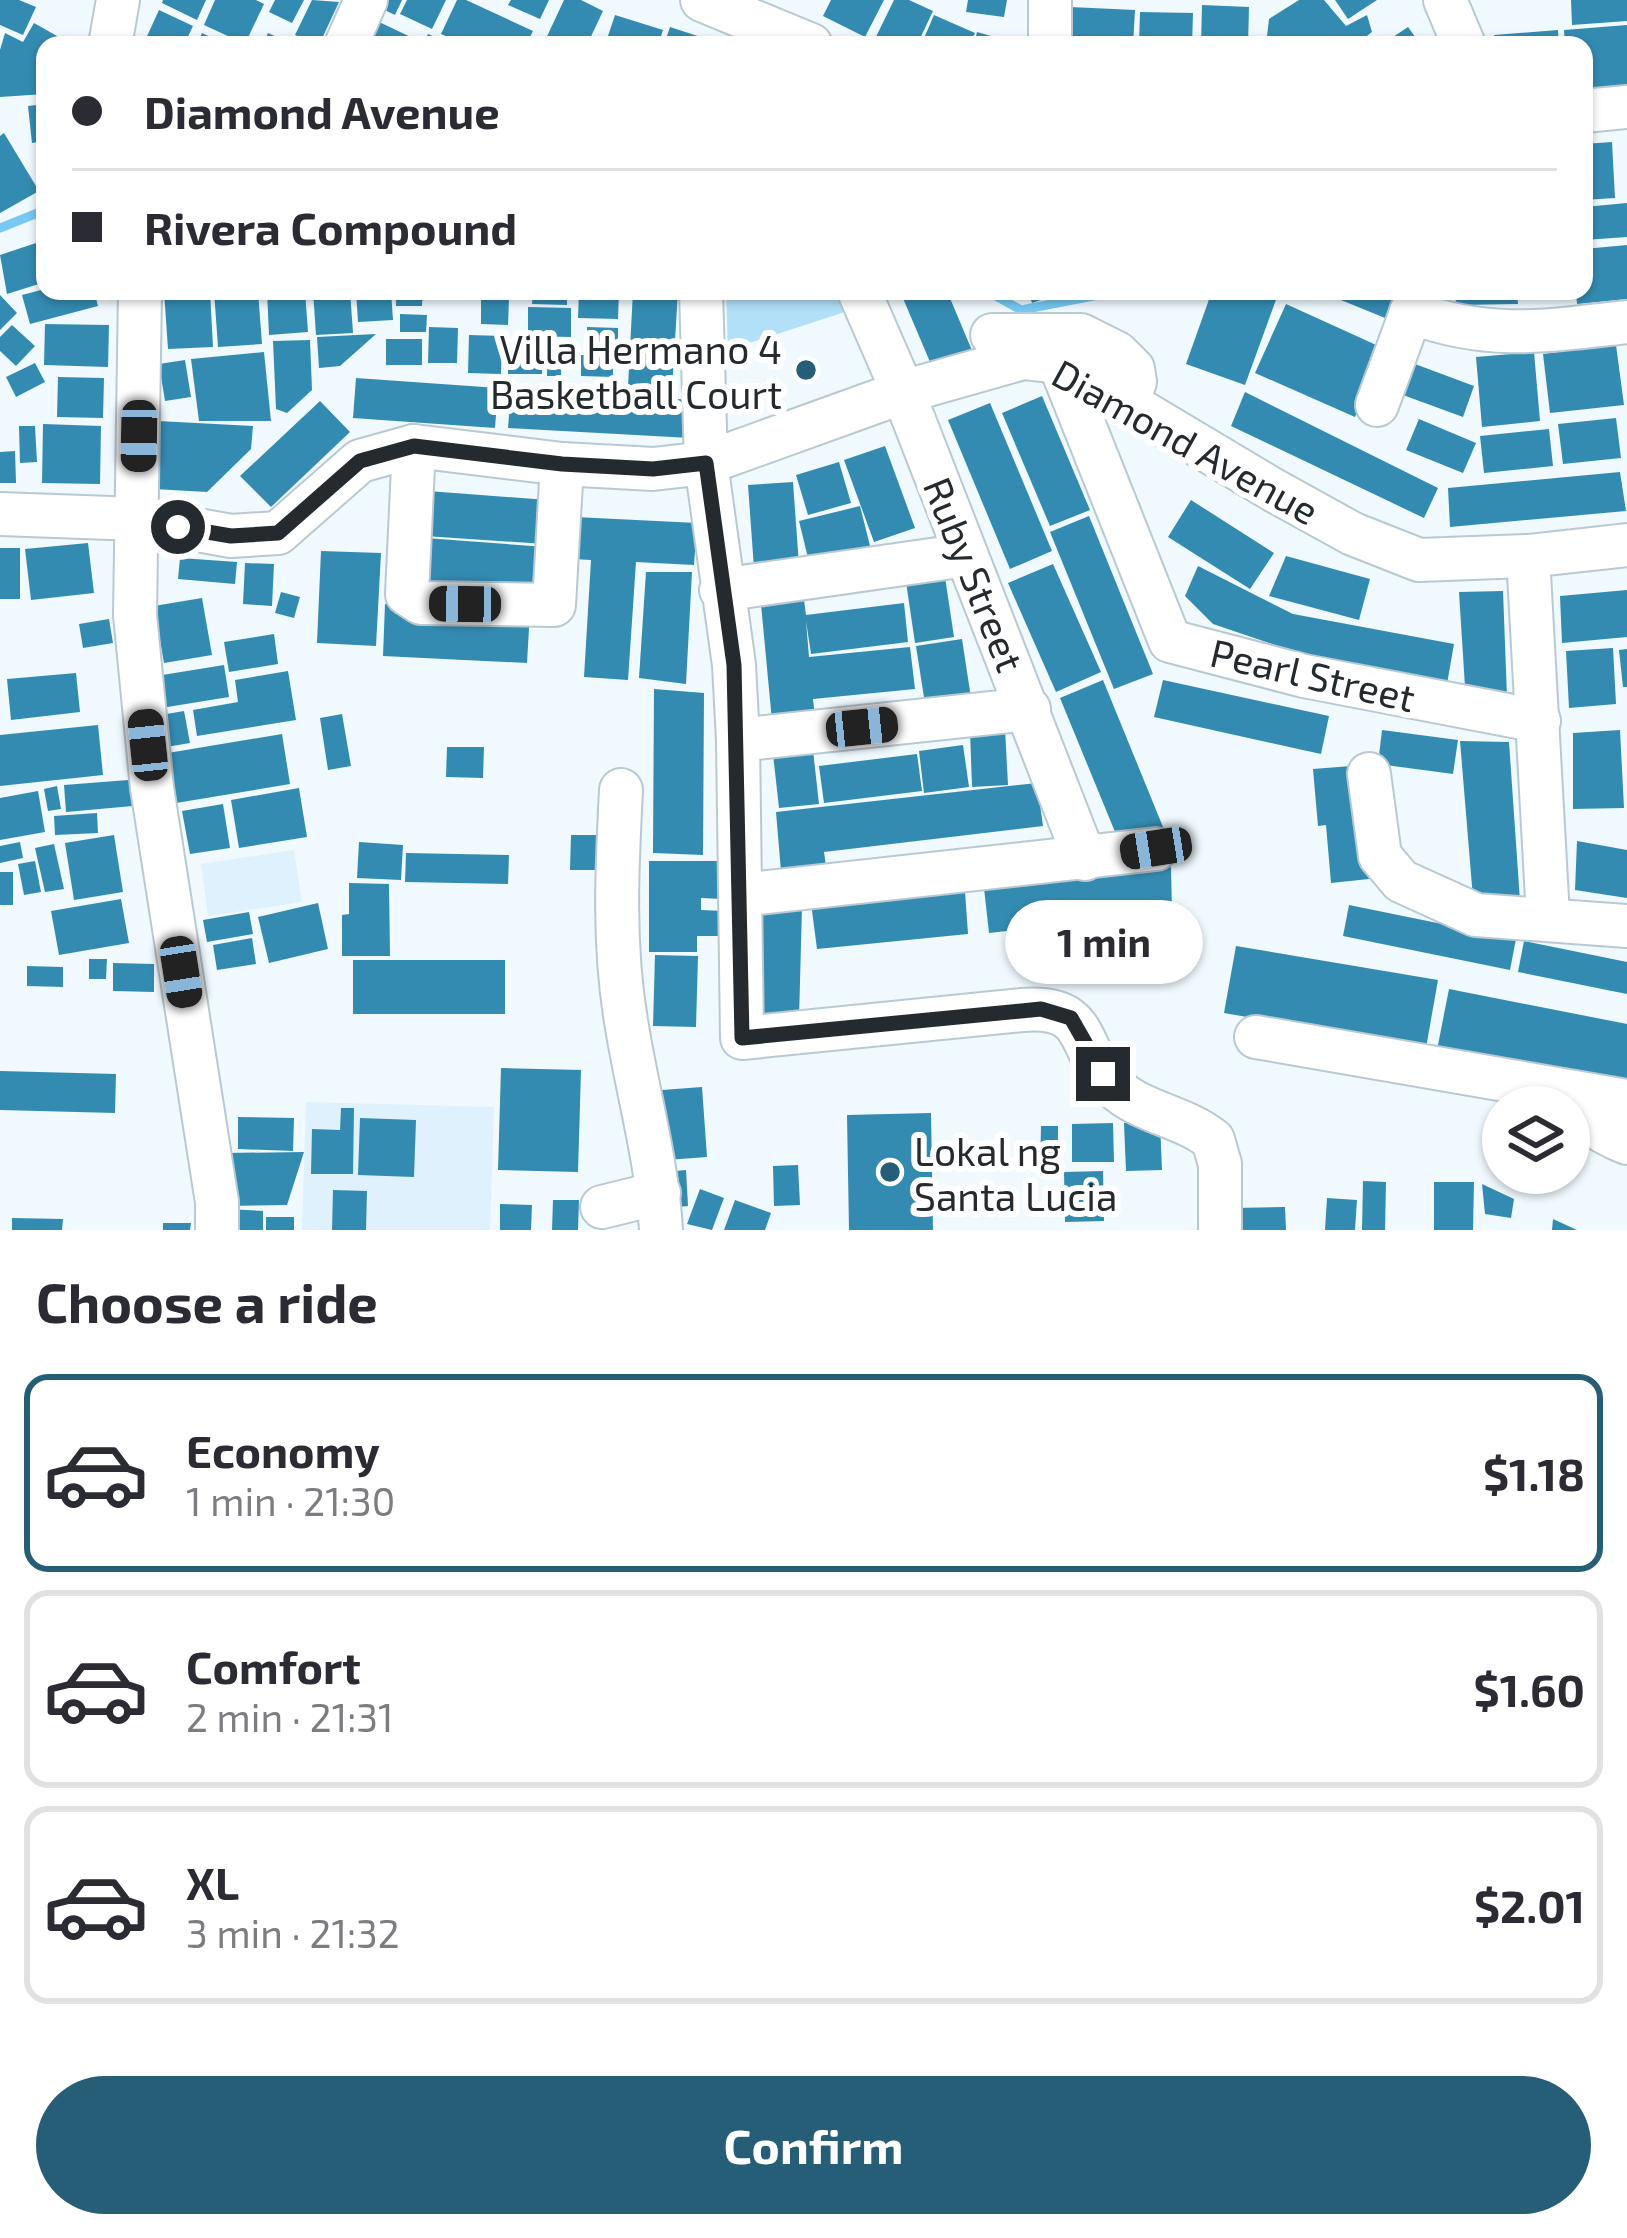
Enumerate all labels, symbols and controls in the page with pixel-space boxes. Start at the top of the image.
text: Diamond Avenue [144,84,500,138]
text: Rivera Compound [144,200,517,254]
place label: Villa Hermano 4 Basketball Court [490,325,782,417]
street label: Diamond Avenue [1045,349,1327,533]
marker: Villa Hermano 4 Basketball Court [793,357,819,383]
car [120,400,158,472]
street label: Ruby Street [915,470,1035,678]
route start [151,500,205,554]
car [429,585,501,623]
street label: Pearl Street [1206,628,1420,720]
car [824,705,900,749]
car [126,707,170,783]
car [1118,825,1194,871]
callout: 1 min [1004,900,1202,984]
text: 1 min [1057,918,1151,965]
car [158,934,204,1010]
route end [1076,1047,1130,1101]
map controls [1482,1086,1590,1194]
button: layers [1482,1086,1590,1194]
place label: Lokal ng Santa Lucia [914,1127,1117,1219]
marker: Lokal ng Santa Lucia [877,1159,903,1185]
text: Choose a ride [36,1269,378,1334]
icon: car [42,1419,150,1527]
text: Economy [186,1423,380,1477]
text: $1.18 [1483,1446,1585,1500]
text: 1 min · 21:30 [186,1477,395,1524]
icon: car [42,1635,150,1743]
text: Comfort [186,1639,361,1693]
text: $1.60 [1474,1662,1585,1716]
text: 2 min · 21:31 [186,1693,394,1740]
icon: car [42,1851,150,1959]
text: XL [186,1855,239,1909]
text: $2.01 [1474,1878,1585,1932]
text: 3 min · 21:32 [186,1909,400,1956]
button: Confirm [36,2076,1591,2214]

